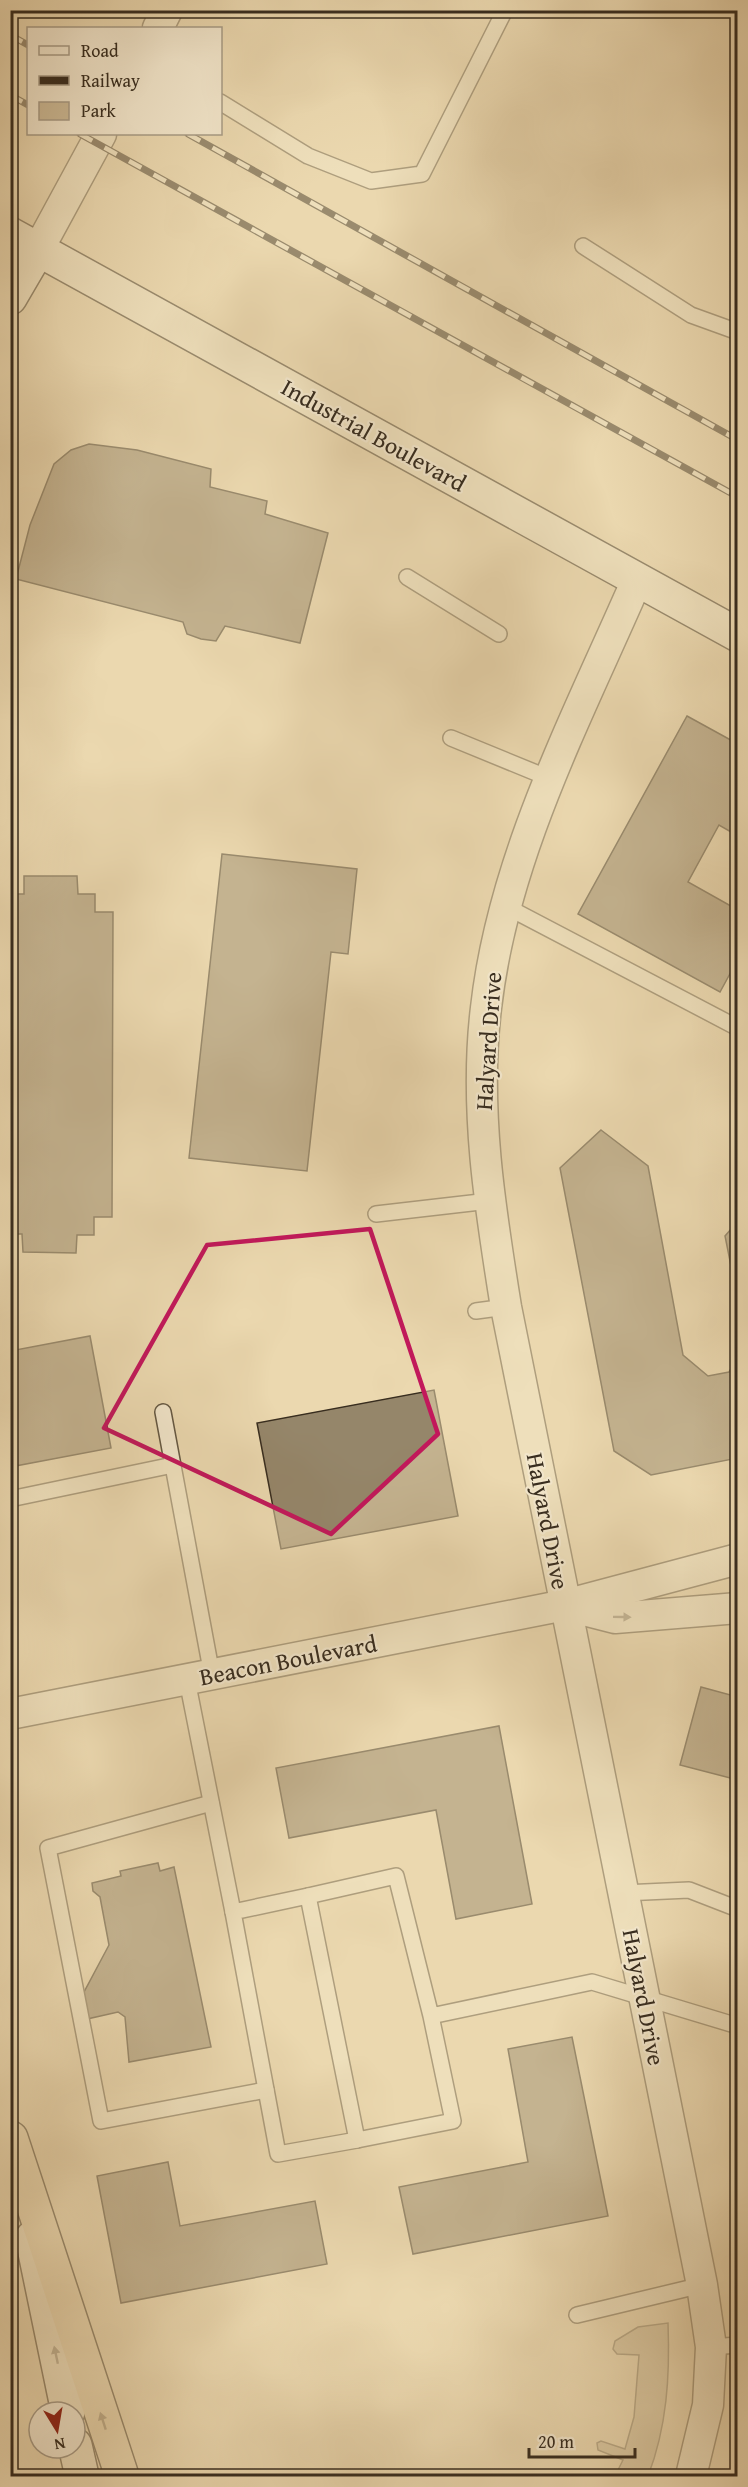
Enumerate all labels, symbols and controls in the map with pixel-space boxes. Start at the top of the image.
legend [27,27,222,135]
text: Road [81,37,119,64]
text: Railway [81,67,140,94]
text: Park [81,97,117,124]
street label: Industrial Boulevard [275,370,473,501]
street label: Halyard Drive [466,971,510,1111]
street label: Halyard Drive [518,1450,578,1592]
one-way arrow [613,1613,632,1622]
street label: Beacon Boulevard [196,1626,380,1694]
street label: Halyard Drive [614,1926,674,2068]
one-way arrow [51,2345,60,2364]
north arrow [27,2400,87,2460]
one-way arrow [98,2412,108,2430]
scale bar [529,2421,636,2459]
text: 20 m [538,2428,574,2455]
text: N [52,2432,67,2458]

